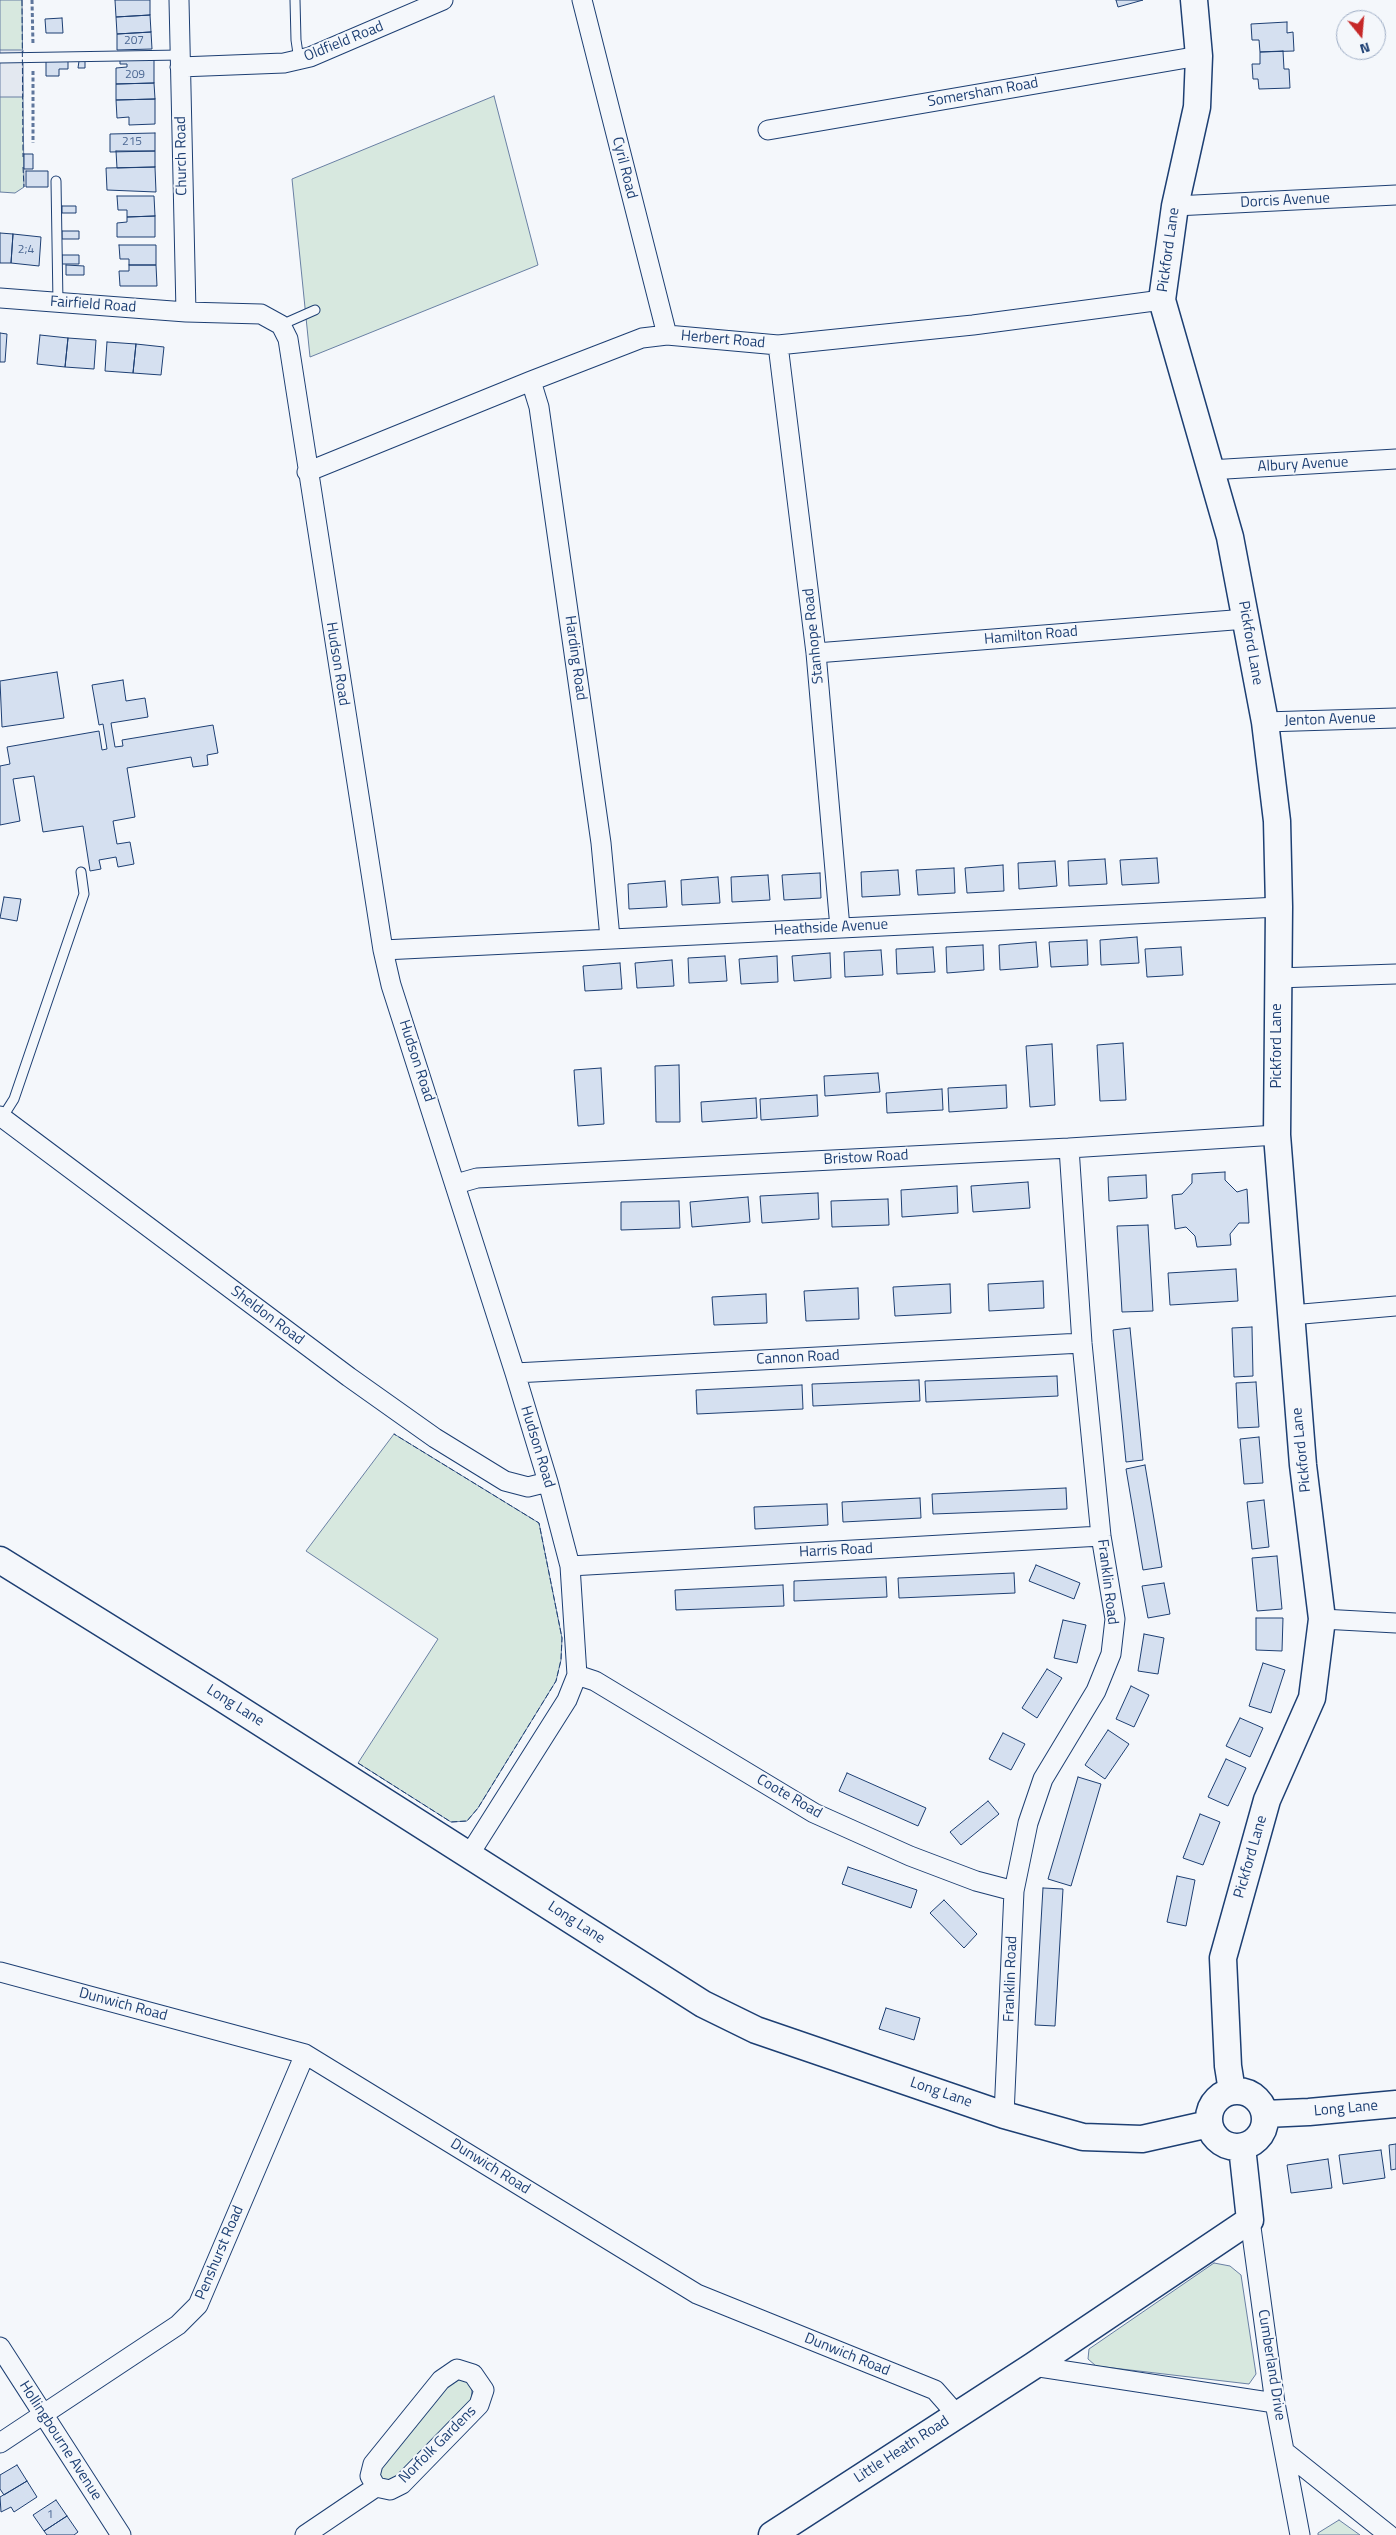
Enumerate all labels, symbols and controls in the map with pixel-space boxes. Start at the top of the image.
north arrow [1336,10,1386,60]
street label: Oldfield Road [302,18,386,66]
house number: 207 [124,34,144,48]
text: N [1358,37,1373,60]
house number: 209 [125,68,145,82]
street label: Somersham Road [926,74,1040,112]
street label: Church Road [172,116,192,196]
house number: 215 [122,135,142,149]
street label: Cyril Road [608,135,640,201]
street label: Dorcis Avenue [1240,190,1330,212]
street label: Pickford Lane [1154,207,1184,293]
house number: 2;4 [18,243,34,257]
street label: Fairfield Road [49,293,137,317]
street label: Herbert Road [680,327,766,353]
street label: Albury Avenue [1257,454,1349,476]
street label: Stanhope Road [800,587,828,685]
street label: Pickford Lane [1234,599,1266,687]
street label: Harding Road [560,614,590,702]
street label: Hudson Road [321,621,353,707]
street label: Hamilton Road [983,623,1079,649]
street label: Jenton Avenue [1284,709,1376,731]
street label: Heathside Avenue [773,916,889,940]
street label: Pickford Lane [1268,1003,1286,1089]
street label: Hudson Road [394,1018,438,1104]
street label: Bristow Road [823,1147,909,1169]
street label: Sheldon Road [227,1283,307,1349]
street label: Cannon Road [756,1347,840,1369]
street label: Hudson Road [516,1404,558,1490]
street label: Pickford Lane [1289,1407,1315,1493]
street label: Franklin Road [1093,1538,1121,1626]
street label: Harris Road [799,1540,873,1562]
street label: Long Lane [203,1681,267,1731]
street label: Coote Road [753,1771,825,1823]
street label: Pickford Lane [1231,1814,1271,1900]
street label: Long Lane [544,1898,608,1948]
street label: Franklin Road [1001,1936,1021,2022]
street label: Dunwich Road [77,1985,169,2025]
street label: Long Lane [908,2074,974,2112]
street label: Long Lane [1313,2097,1379,2121]
street label: Dunwich Road [447,2135,533,2199]
street label: Penshurst Road [192,2203,248,2303]
street label: Cumberland Drive [1253,2308,1289,2422]
street label: Dunwich Road [802,2330,892,2380]
street label: Hollingbourne Avenue [15,2378,105,2504]
street label: Norfolk Gardens [396,2403,480,2487]
street label: Little Heath Road [851,2413,953,2487]
house number: 1 [47,2508,53,2522]

